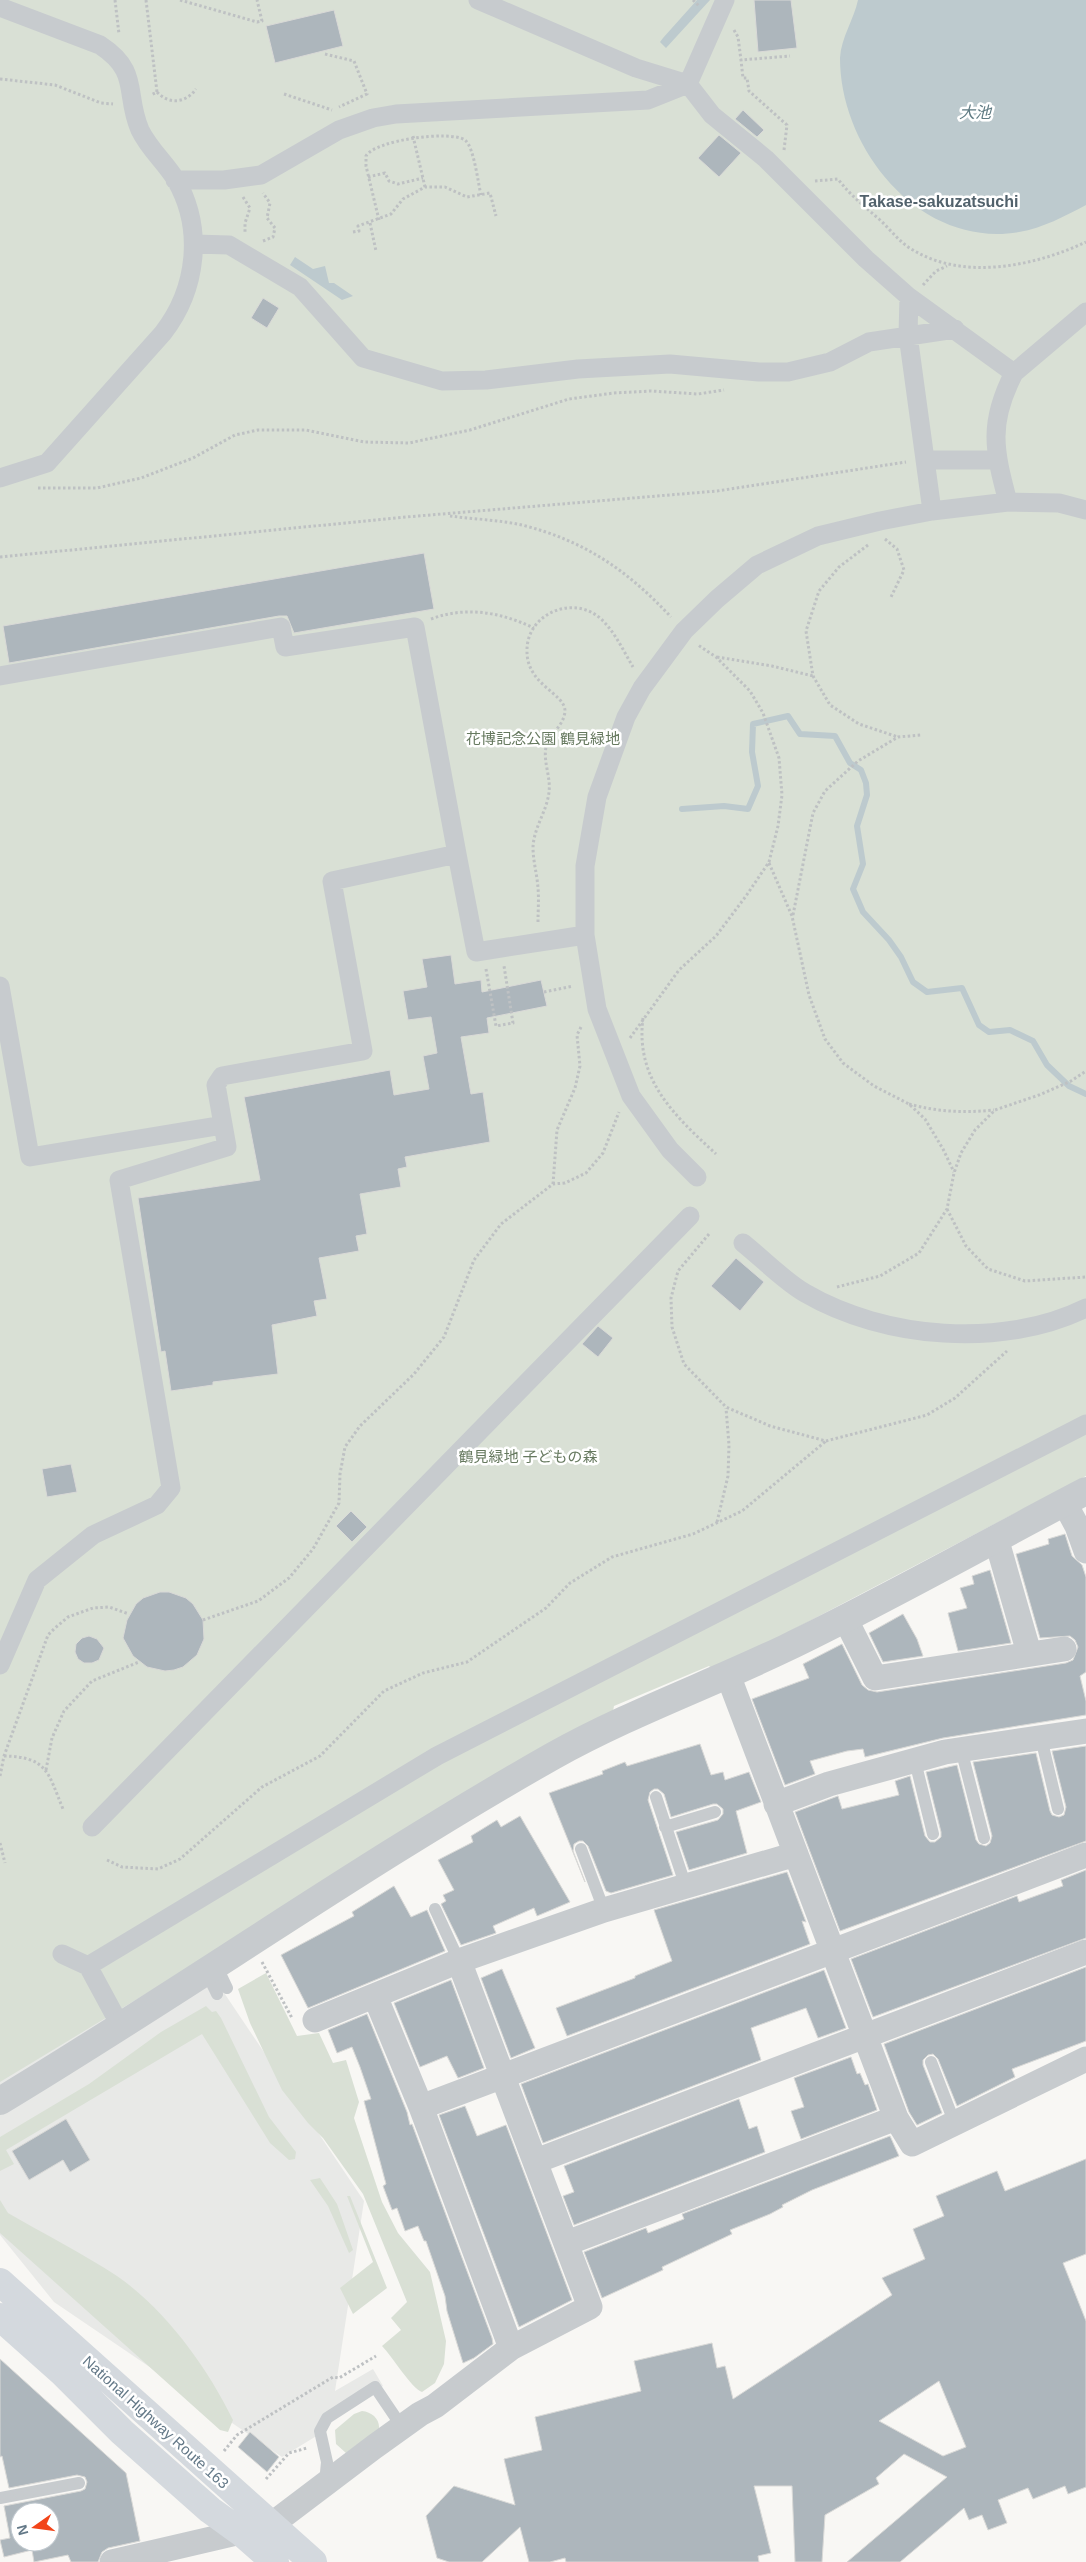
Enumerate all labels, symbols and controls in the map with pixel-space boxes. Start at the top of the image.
water label: 大池 [959,104,993,121]
district label: Takase-sakuzatsuchi [860,193,1018,210]
park label: 花博記念公園 鶴見緑地 [466,730,620,747]
park label: 鶴見緑地 子どもの森 [458,1448,598,1465]
street label: National Highway Route 163 [80,2352,232,2492]
north arrow [10,2502,60,2552]
text: N [13,2523,31,2537]

